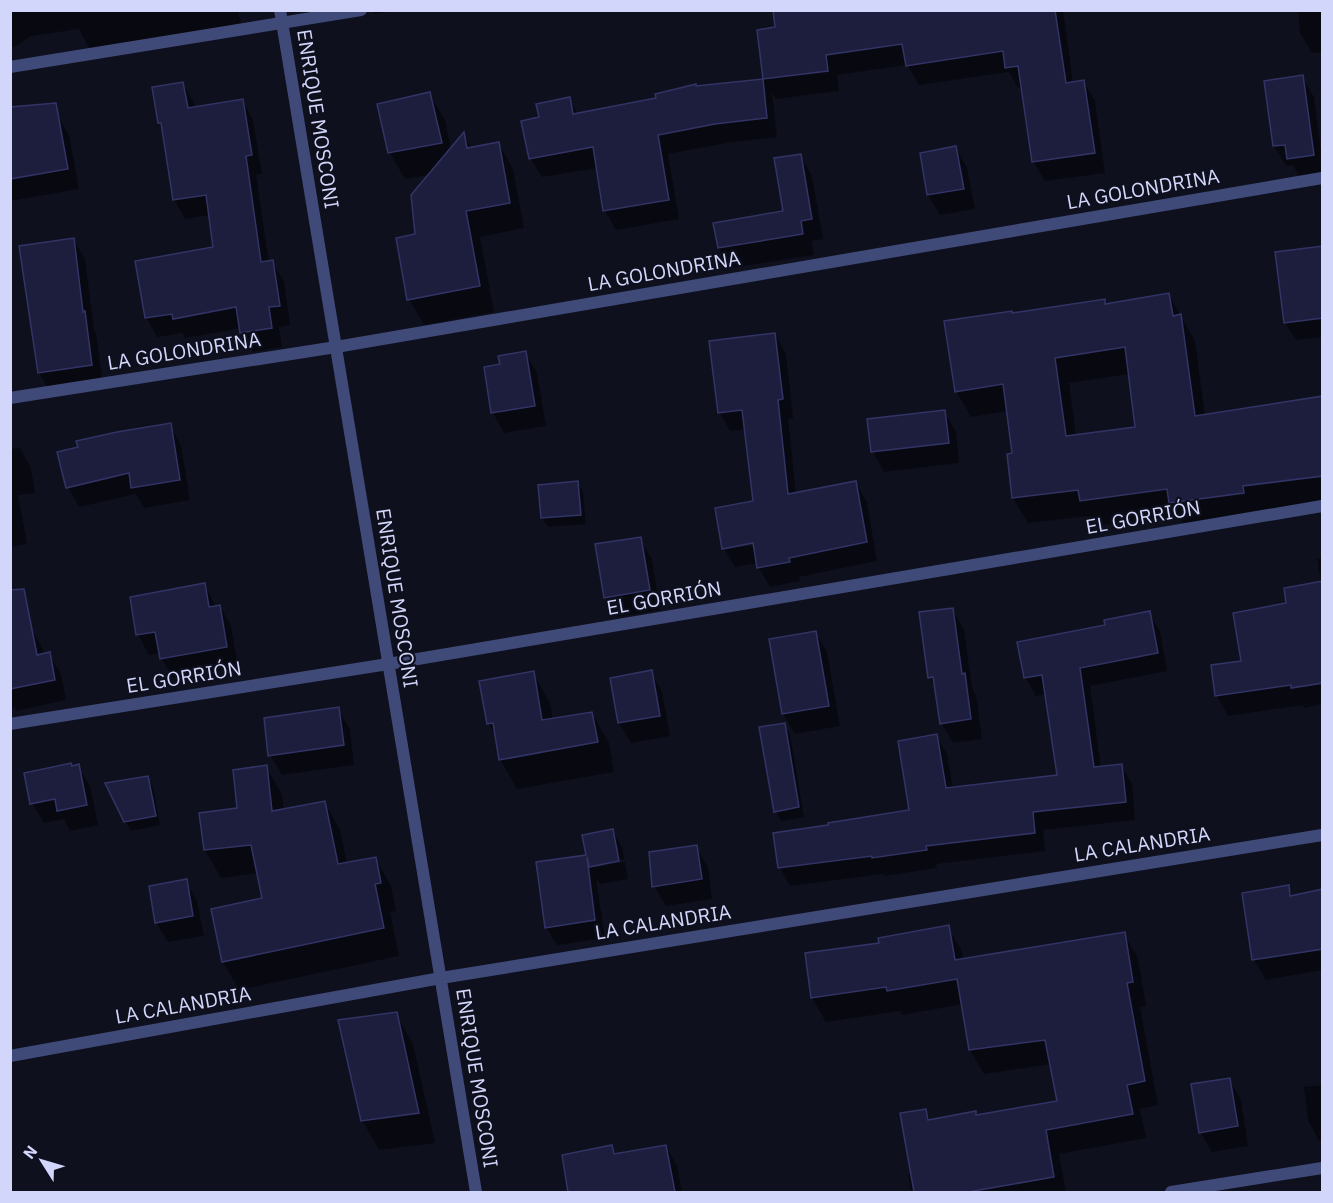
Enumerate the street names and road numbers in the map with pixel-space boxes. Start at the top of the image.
street label: ENRIQUE MOSCONI [291,27,346,211]
street label: LA GOLONDRINA [1064,162,1222,215]
street label: LA GOLONDRINA [585,244,743,297]
street label: LA GOLONDRINA [105,325,263,376]
street label: EL GORRIÓN [1083,493,1203,540]
street label: ENRIQUE MOSCONI [370,506,425,690]
street label: EL GORRIÓN [604,574,724,621]
street label: EL GORRIÓN [124,654,244,699]
street label: LA CALANDRIA [1072,819,1212,868]
street label: LA CALANDRIA [593,897,733,946]
street label: LA CALANDRIA [113,979,253,1030]
street label: ENRIQUE MOSCONI [450,986,505,1170]

